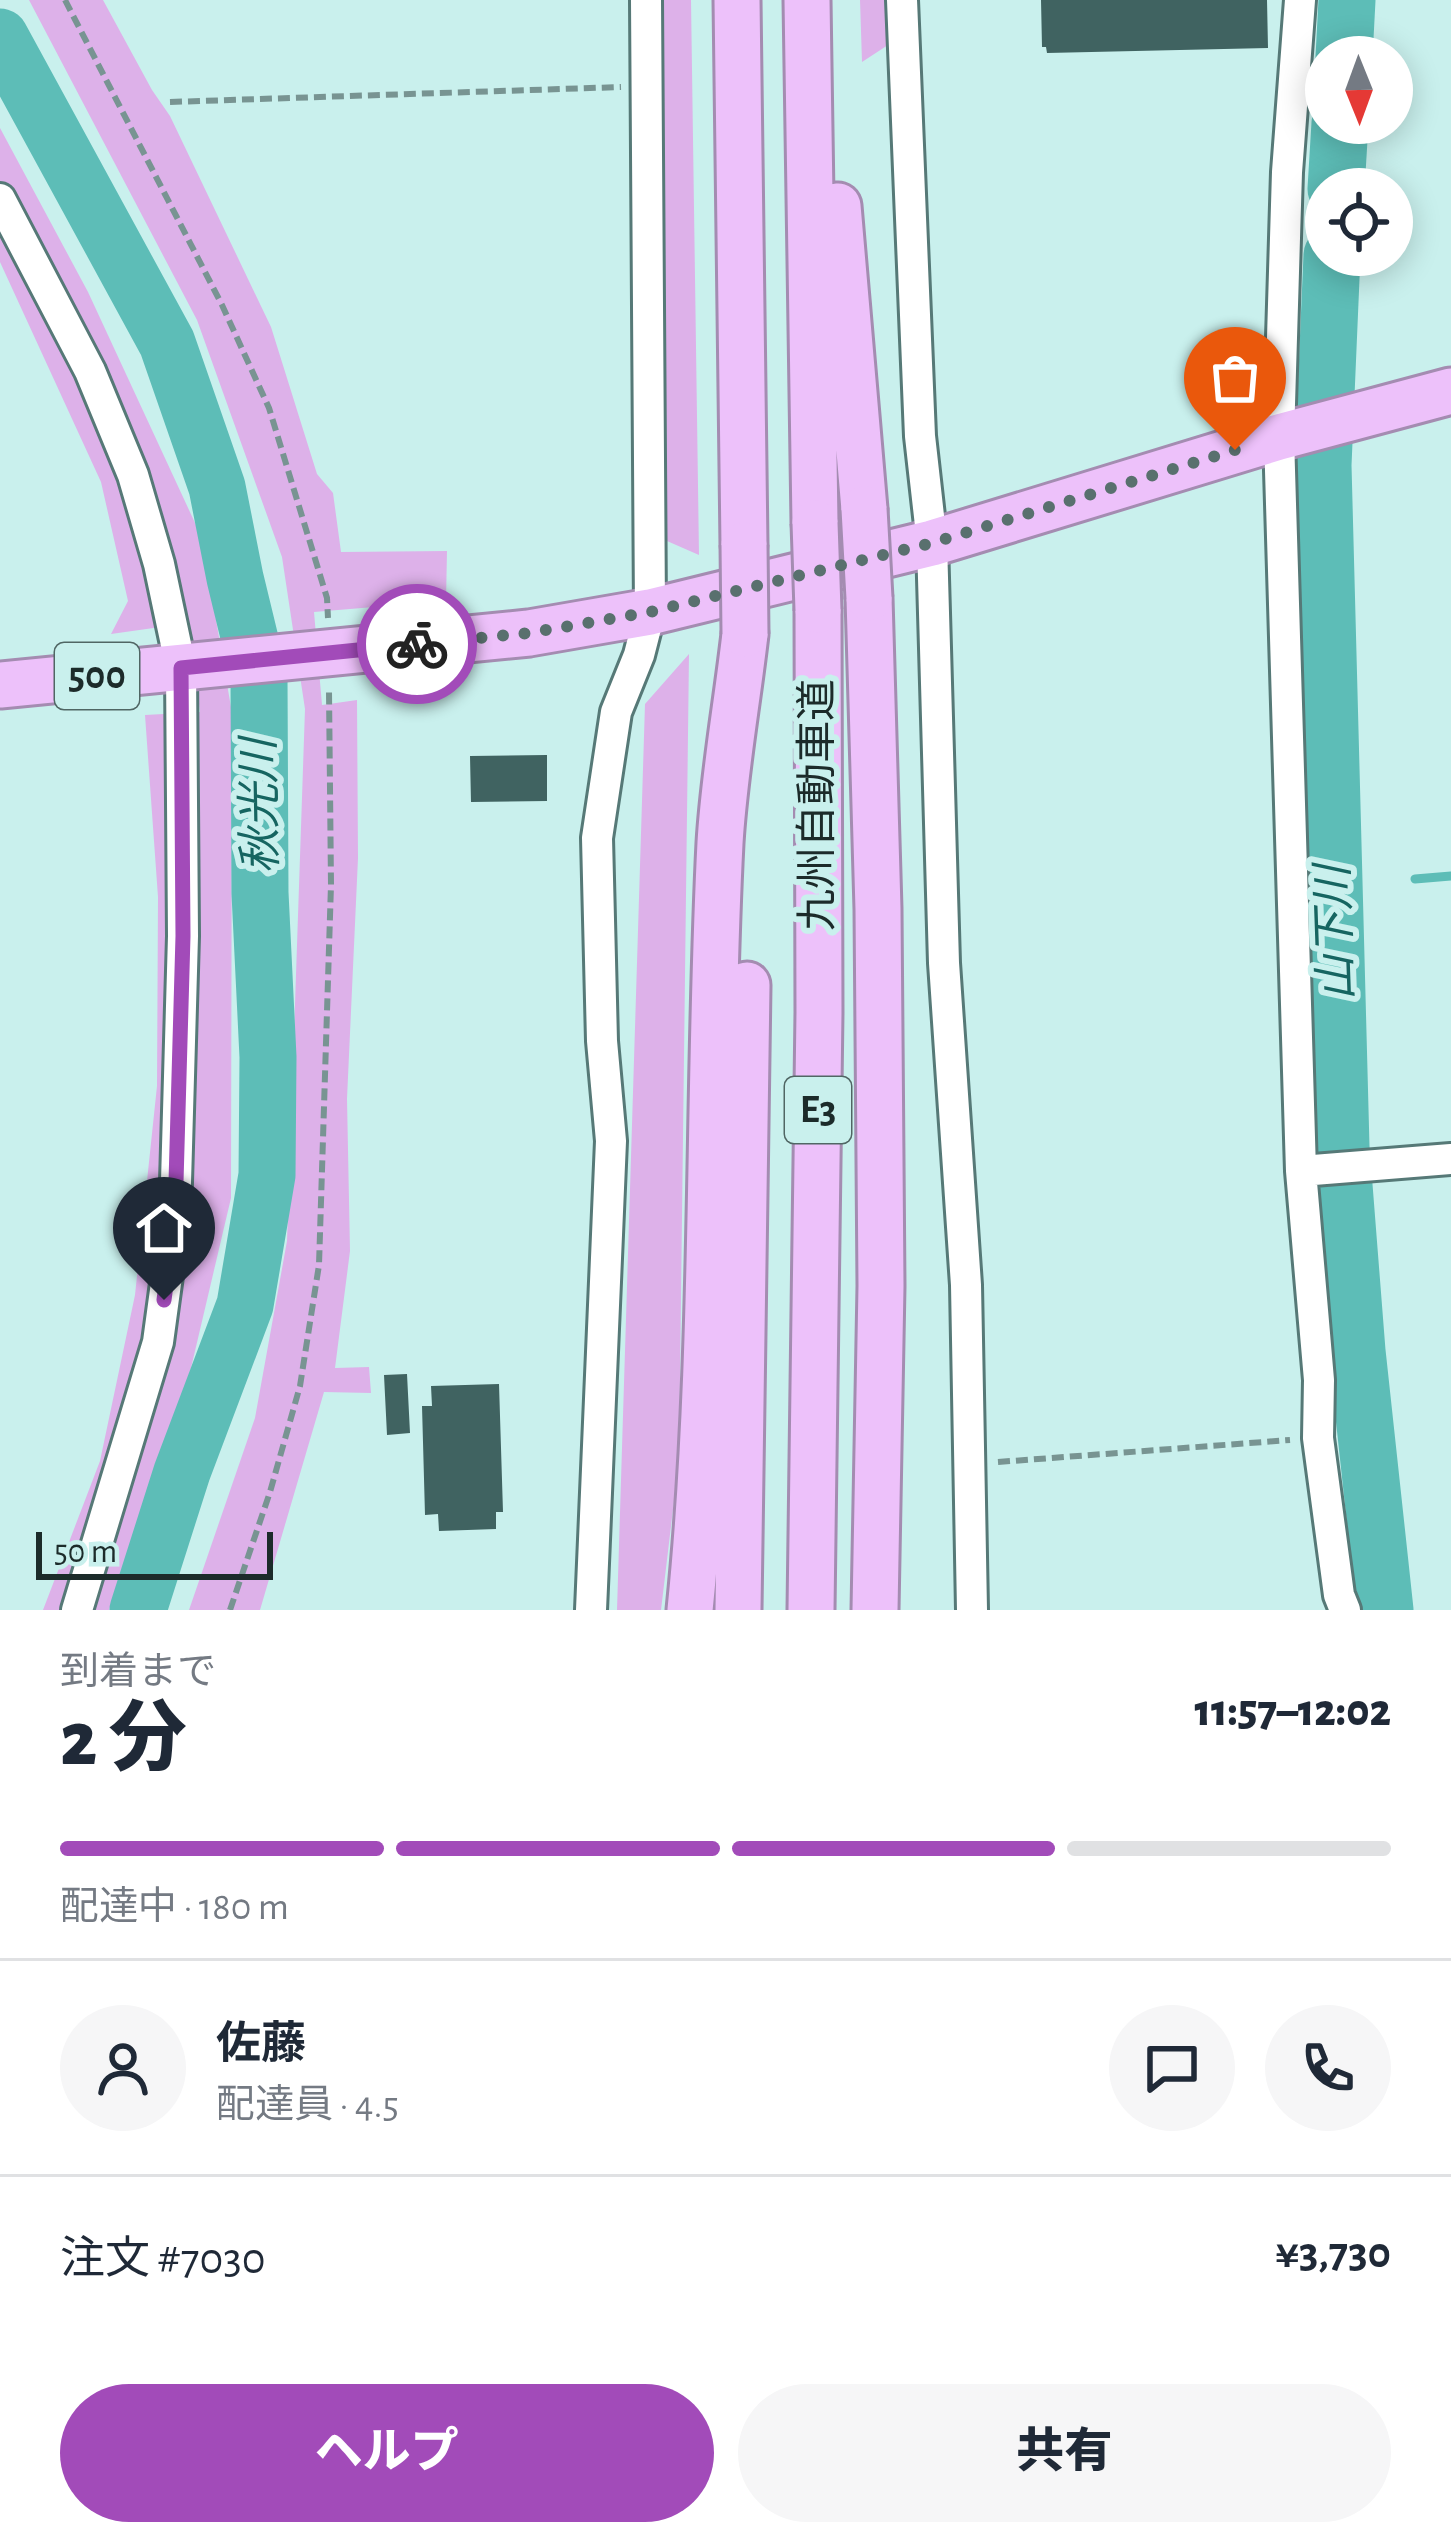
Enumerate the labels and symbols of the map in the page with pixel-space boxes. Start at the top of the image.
north arrow [1305,36,1413,144]
pin [1184,327,1286,450]
courier [357,584,477,704]
road number: 500 [55,643,139,709]
street label: 九州自動車道 [795,679,839,931]
water label: 秋光川 [235,734,285,874]
water label: 山下川 [1310,861,1361,1001]
road number: E3 [785,1077,851,1143]
pin [113,1177,215,1300]
scale bar [36,1526,273,1579]

